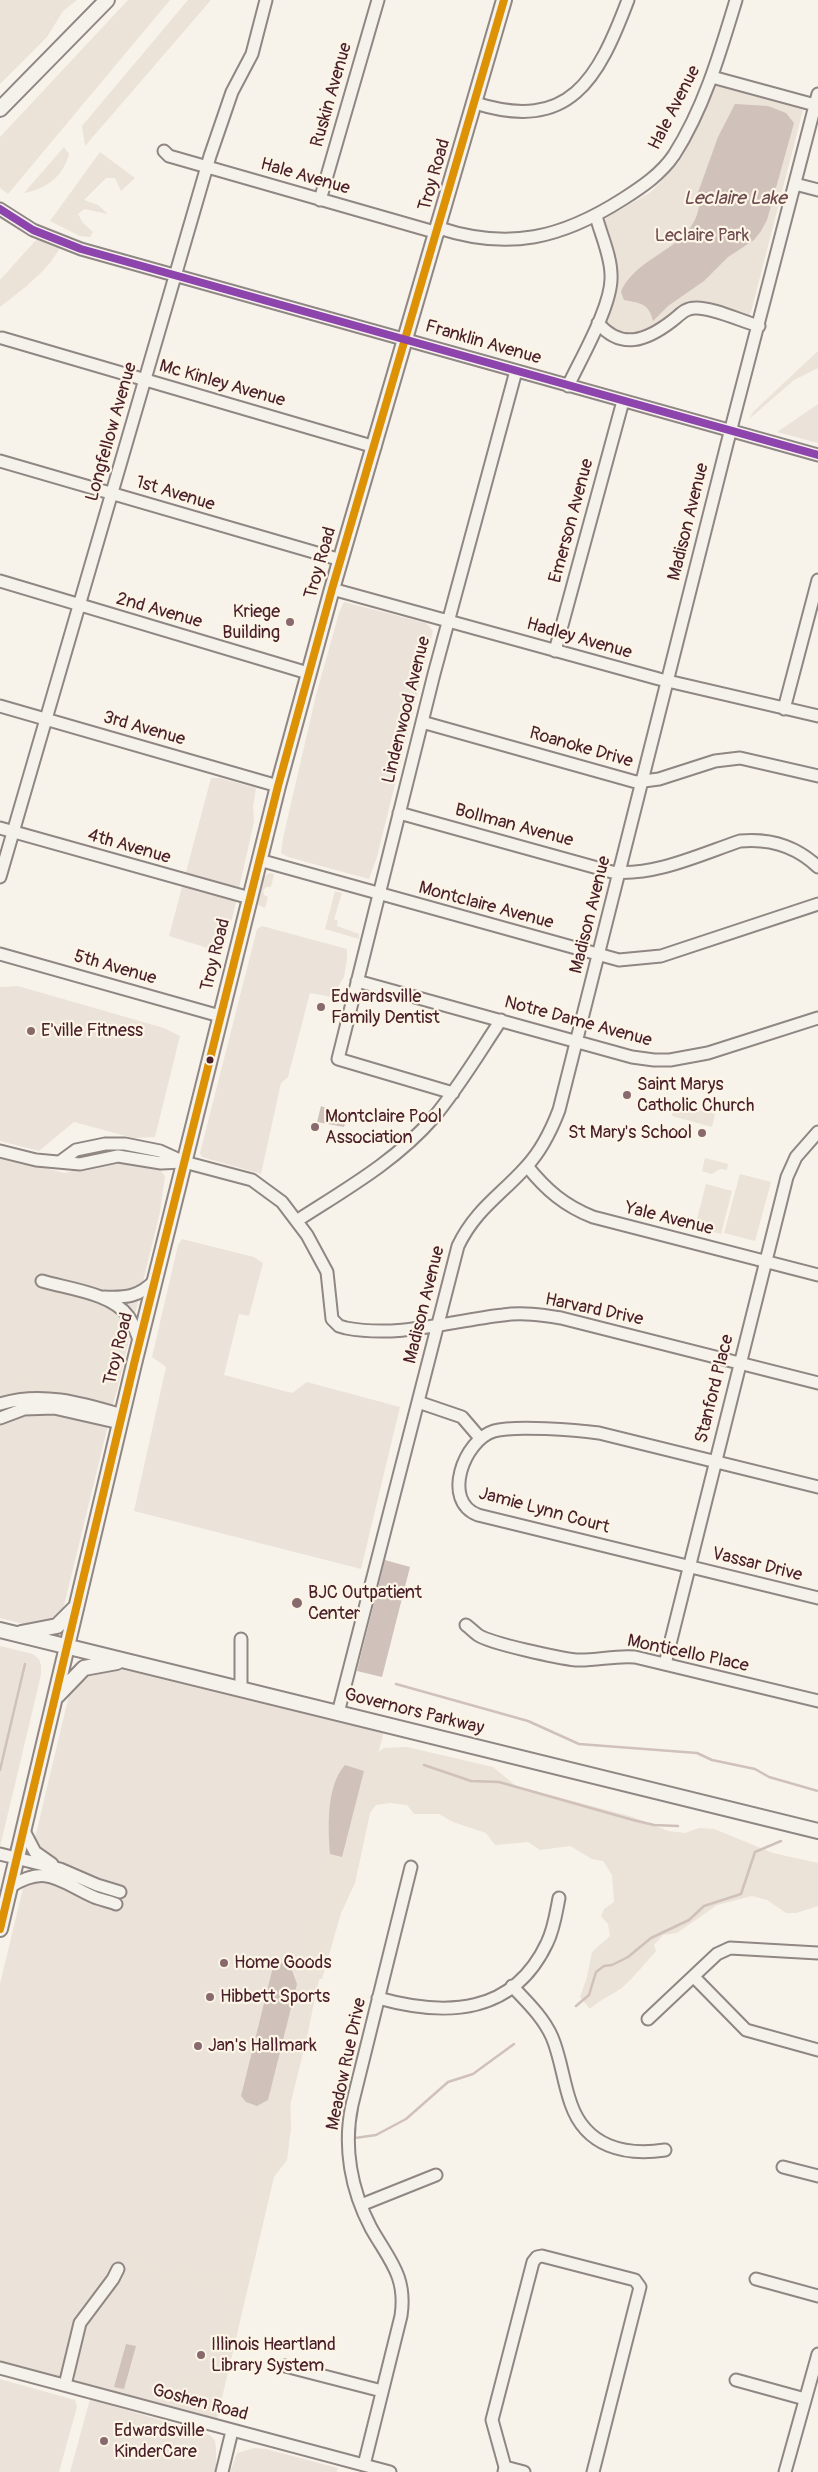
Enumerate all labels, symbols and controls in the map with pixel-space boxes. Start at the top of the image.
street label: Ruskin Avenue [307,40,357,150]
street label: Hale Avenue [644,62,706,154]
street label: Troy Road [414,136,456,214]
street label: Hale Avenue [258,154,352,200]
water label: Leclaire Lake [683,188,787,210]
park label: Leclaire Park [655,225,749,247]
street label: Franklin Avenue [423,316,543,370]
street label: Mc Kinley Avenue [156,356,288,412]
street label: Longfellow Avenue [82,360,142,504]
street label: Emerson Avenue [545,457,599,585]
street label: Madison Avenue [664,461,714,583]
street label: 1st Avenue [133,472,217,516]
street label: Troy Road [300,524,342,602]
street label: 2nd Avenue [114,588,204,634]
place label: Kriege Building [222,601,280,644]
street label: Hadley Avenue [524,614,634,664]
marker: Kriege Building [284,616,296,628]
street label: Lindenwood Avenue [378,634,436,786]
street label: 3rd Avenue [101,707,187,751]
street label: Roanoke Drive [527,723,635,773]
street label: Bollman Avenue [452,800,576,852]
street label: 4th Avenue [85,825,173,869]
street label: Madison Avenue [566,854,616,976]
street label: Montclaire Avenue [416,878,556,934]
street label: Troy Road [197,916,235,994]
street label: 5th Avenue [71,946,159,990]
place label: Edwardsville Family Dentist [331,986,440,1028]
street label: Notre Dame Avenue [502,992,654,1052]
marker: Edwardsville Family Dentist [315,1001,327,1013]
place label: E'ville Fitness [41,1020,143,1042]
marker: E'ville Fitness [25,1025,37,1037]
unlabelled marker [205,1055,215,1065]
place label: Saint Marys Catholic Church [637,1074,754,1116]
marker: Saint Marys Catholic Church [621,1089,633,1101]
place label: Montclaire Pool Association [325,1106,442,1148]
marker: Montclaire Pool Association [309,1121,321,1133]
place label: St Mary's School [568,1122,692,1144]
marker: St Mary's School [696,1127,708,1139]
street label: Yale Avenue [622,1198,716,1240]
street label: Madison Avenue [400,1244,450,1366]
street label: Harvard Drive [543,1289,645,1331]
street label: Troy Road [100,1310,138,1388]
street label: Stanford Place [691,1333,739,1445]
street label: Jamie Lynn Court [476,1483,612,1539]
street label: Vassar Drive [710,1543,804,1587]
place label: BJC Outpatient Center [308,1582,422,1625]
marker: BJC Outpatient Center [290,1596,304,1610]
street label: Monticello Place [625,1631,751,1677]
street label: Governors Parkway [342,1684,486,1740]
place label: Home Goods [234,1952,331,1974]
marker: Home Goods [218,1957,230,1969]
place label: Hibbett Sports [220,1986,330,2008]
marker: Hibbett Sports [204,1991,216,2003]
street label: Meadow Rue Drive [322,1996,372,2132]
place label: Jan's Hallmark [208,2035,317,2057]
marker: Jan's Hallmark [192,2040,204,2052]
place label: Illinois Heartland Library System [211,2334,336,2376]
marker: Illinois Heartland Library System [195,2349,207,2361]
street label: Goshen Road [150,2380,250,2426]
place label: Edwardsville KinderCare [114,2420,204,2462]
marker: Edwardsville KinderCare [98,2435,110,2447]

